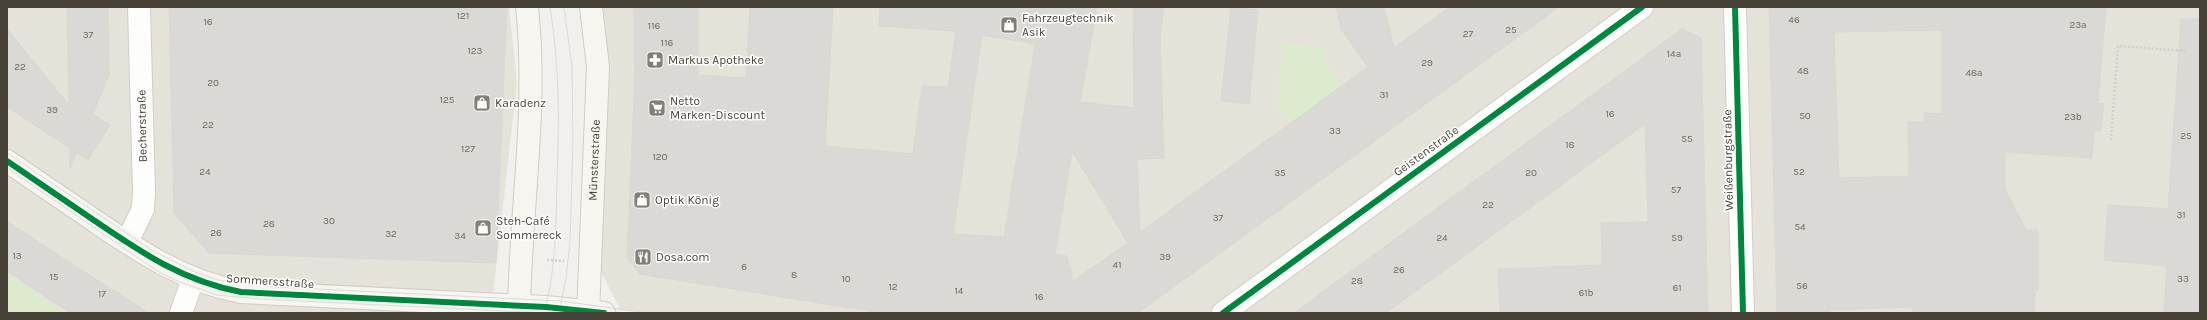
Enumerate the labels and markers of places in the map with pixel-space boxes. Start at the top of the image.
place label: Fahrzeugtechnik Asik [1022,11,1114,39]
shop icon: Fahrzeugtechnik Asik [999,15,1019,35]
pharmacy icon: Markus Apotheke [645,50,665,70]
place label: Markus Apotheke [668,53,764,67]
shop icon: Karadenz [472,93,492,113]
place label: Netto Marken-Discount [670,94,766,122]
place label: Karadenz [495,96,546,110]
supermarket icon: Netto Marken-Discount [647,98,667,118]
shop icon: Optik König [632,190,652,210]
place label: Optik König [655,193,719,207]
place label: Steh-Café Sommereck [496,214,562,242]
shop icon: Steh-Café Sommereck [473,218,493,238]
restaurant icon: Dosa.com [633,247,653,267]
place label: Dosa.com [656,250,710,264]

